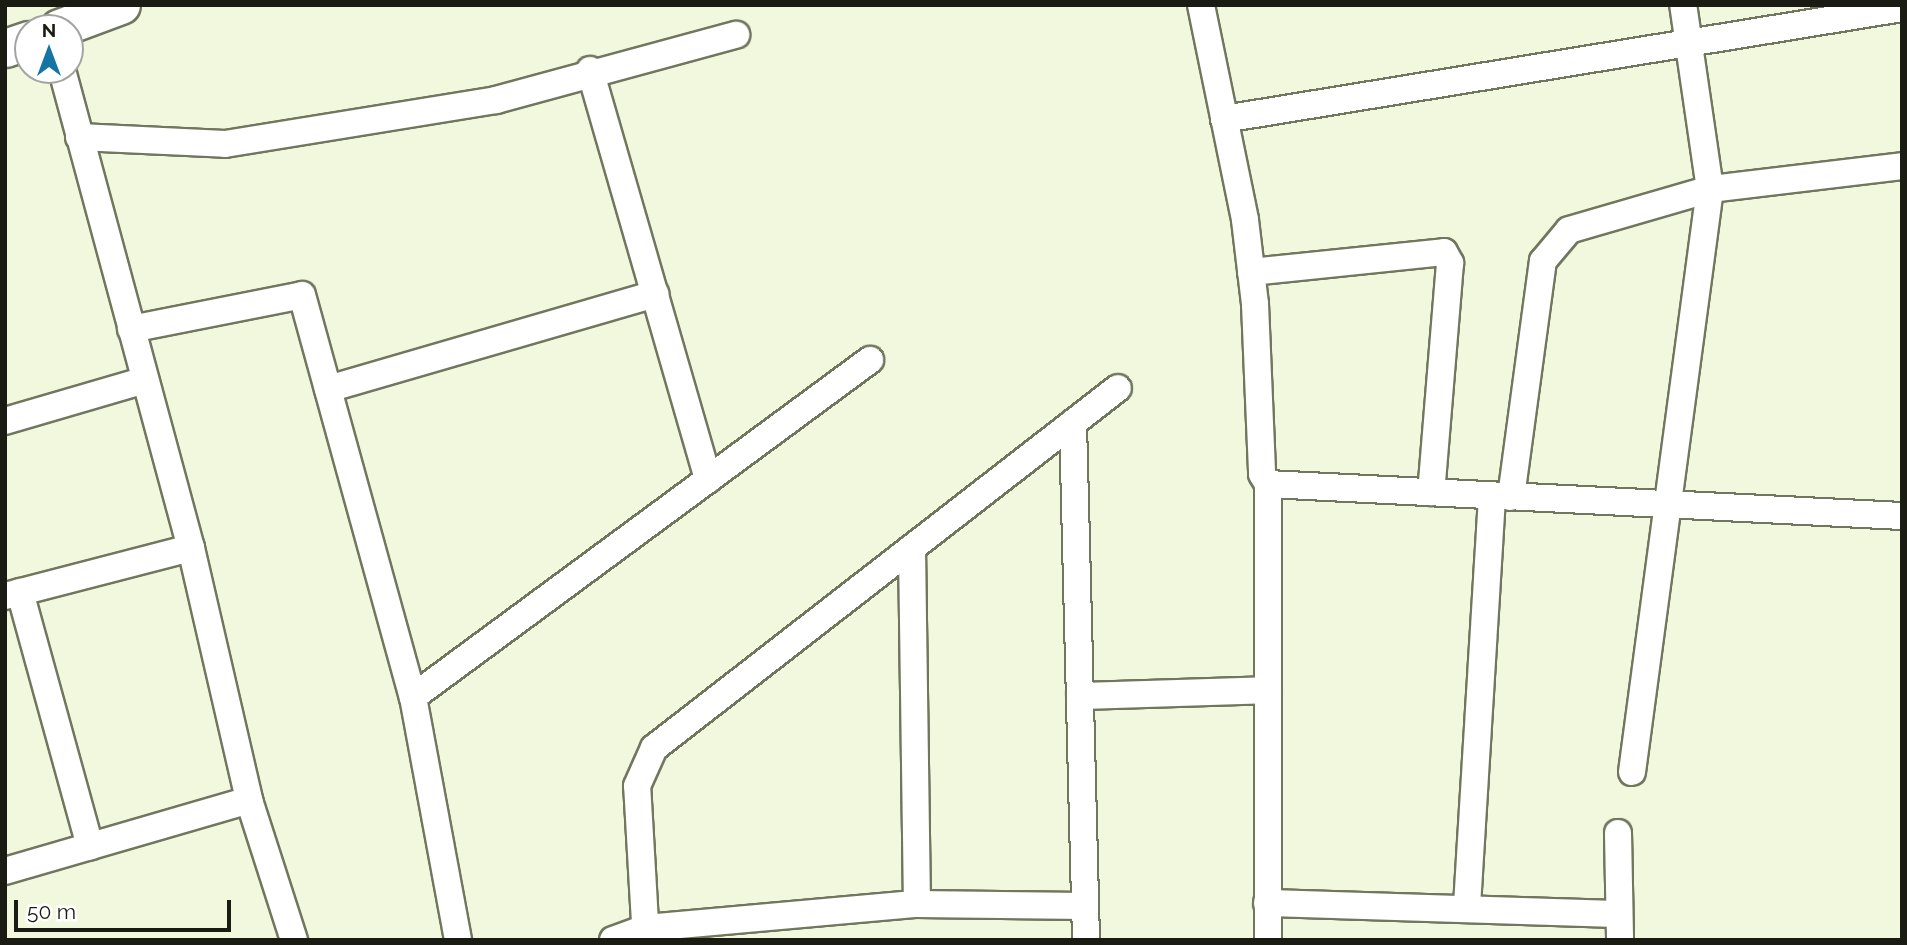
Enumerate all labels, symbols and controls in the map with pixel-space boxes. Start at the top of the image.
north arrow [14,14,84,84]
text: N [42,19,56,41]
scale bar [18,886,234,930]
text: 50 m [27,899,76,924]

